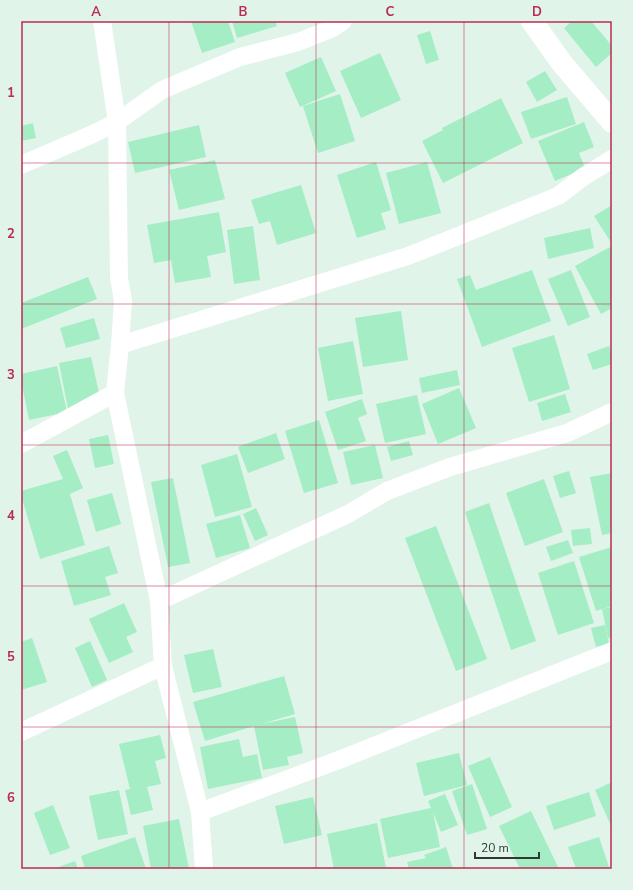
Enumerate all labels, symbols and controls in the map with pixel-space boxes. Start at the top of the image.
text: A [91,3,101,21]
text: B [239,3,248,21]
text: C [386,3,395,21]
text: D [532,3,542,21]
text: 1 [7,84,15,102]
text: 2 [7,225,15,243]
text: 3 [7,366,15,384]
text: 4 [7,507,15,525]
text: 5 [7,648,15,666]
text: 6 [7,789,15,807]
scale bar [475,834,539,860]
text: 20 m [481,840,509,856]

